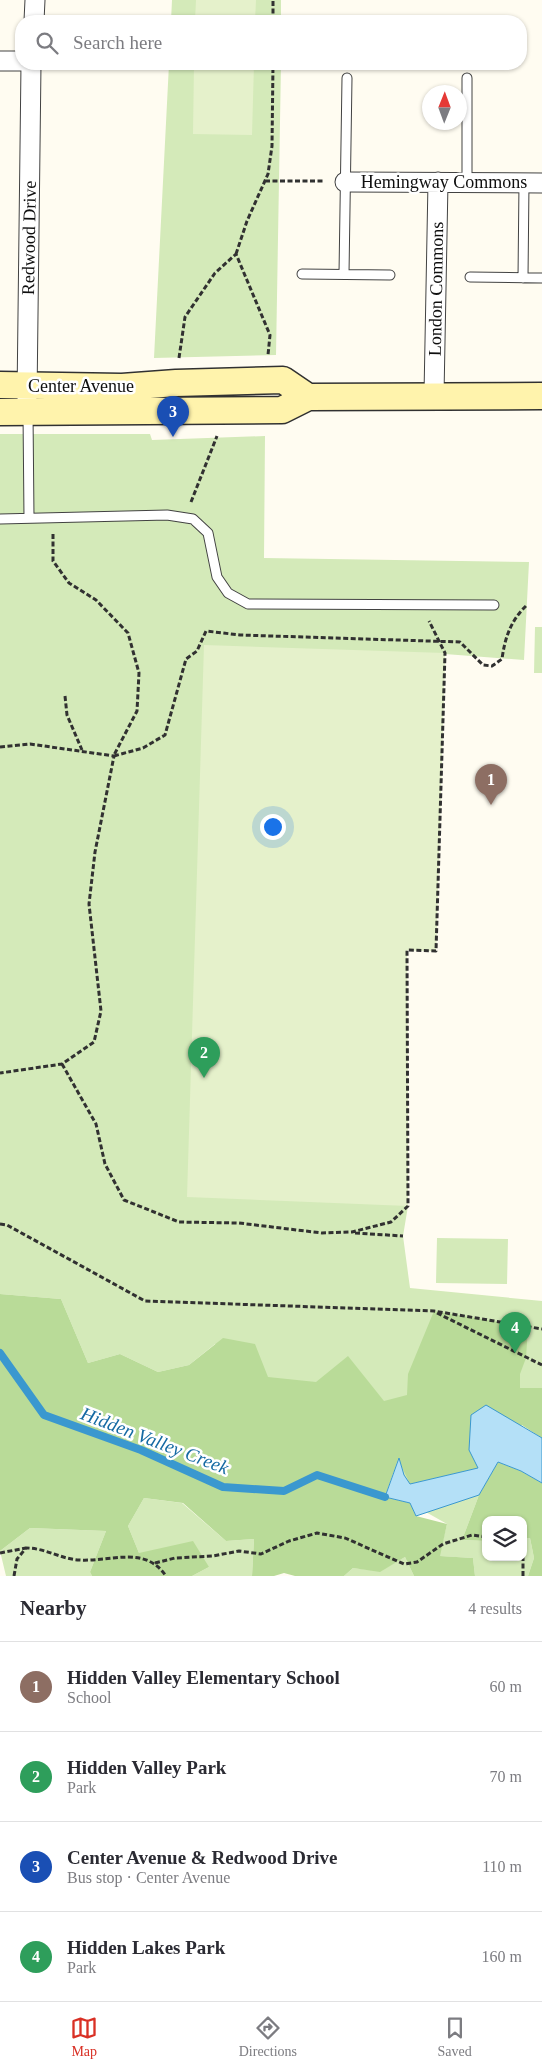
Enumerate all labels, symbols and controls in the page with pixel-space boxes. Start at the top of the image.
search box [15,15,527,70]
icon: search [33,29,61,57]
text: Search here [73,32,162,53]
north arrow [422,85,467,130]
street label: Hemingway Commons [361,172,527,192]
street label: Redwood Drive [18,181,40,295]
street label: London Commons [425,222,447,356]
street label: Center Avenue [28,376,134,396]
pin: 3 [157,396,189,437]
pin: 1 [475,764,507,805]
your location [260,814,286,840]
pin: 2 [188,1037,220,1078]
pin: 4 [499,1312,531,1353]
water label: Hidden Valley Creek [77,1402,232,1479]
map controls [482,1516,527,1561]
button: layers [482,1516,527,1561]
text: Nearby [20,1596,87,1620]
text: 4 results [468,1600,522,1617]
text: Hidden Valley Elementary School [67,1667,340,1688]
text: 1 [32,1678,40,1695]
text: 60 m [490,1678,522,1695]
text: School [67,1689,111,1706]
text: Hidden Valley Park [67,1757,226,1778]
text: 2 [32,1768,40,1785]
text: 70 m [490,1768,522,1785]
text: Park [67,1779,96,1796]
text: Center Avenue & Redwood Drive [67,1847,338,1868]
text: 3 [32,1858,40,1875]
text: 110 m [482,1858,522,1875]
text: Bus stop · Center Avenue [67,1869,230,1886]
text: Hidden Lakes Park [67,1937,225,1958]
text: 4 [32,1948,40,1965]
text: 160 m [482,1948,522,1965]
text: Park [67,1959,96,1976]
tab: Map [70,2014,98,2060]
tab: Directions [239,2014,297,2060]
tab: Saved [438,2014,472,2060]

